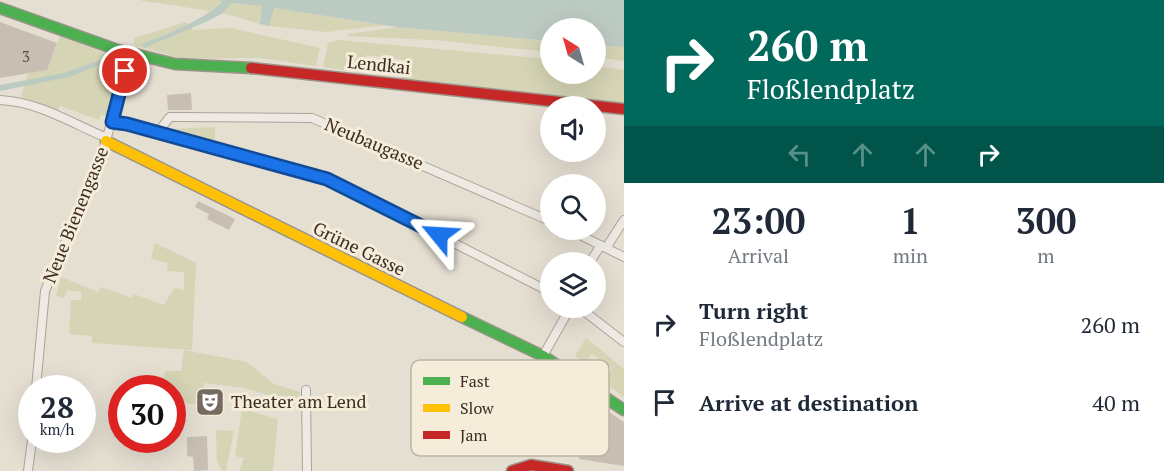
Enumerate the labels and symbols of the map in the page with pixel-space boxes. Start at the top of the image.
north arrow [540,18,606,84]
pin [99,45,150,96]
house number: 3 [22,46,30,66]
street label: Lendkai [346,49,412,79]
street label: Neubaugasse [321,112,427,175]
street label: Neue Bienengasse [37,143,113,286]
position arrow [407,203,471,267]
street label: Grüne Gasse [309,215,410,281]
legend [411,360,609,456]
text: Fast [460,370,490,392]
speed limit sign: 30 [108,375,186,453]
theatre icon: Theater am Lend [194,386,226,418]
place label: Theater am Lend [231,389,367,413]
text: Slow [460,397,494,419]
text: Jam [460,424,488,446]

